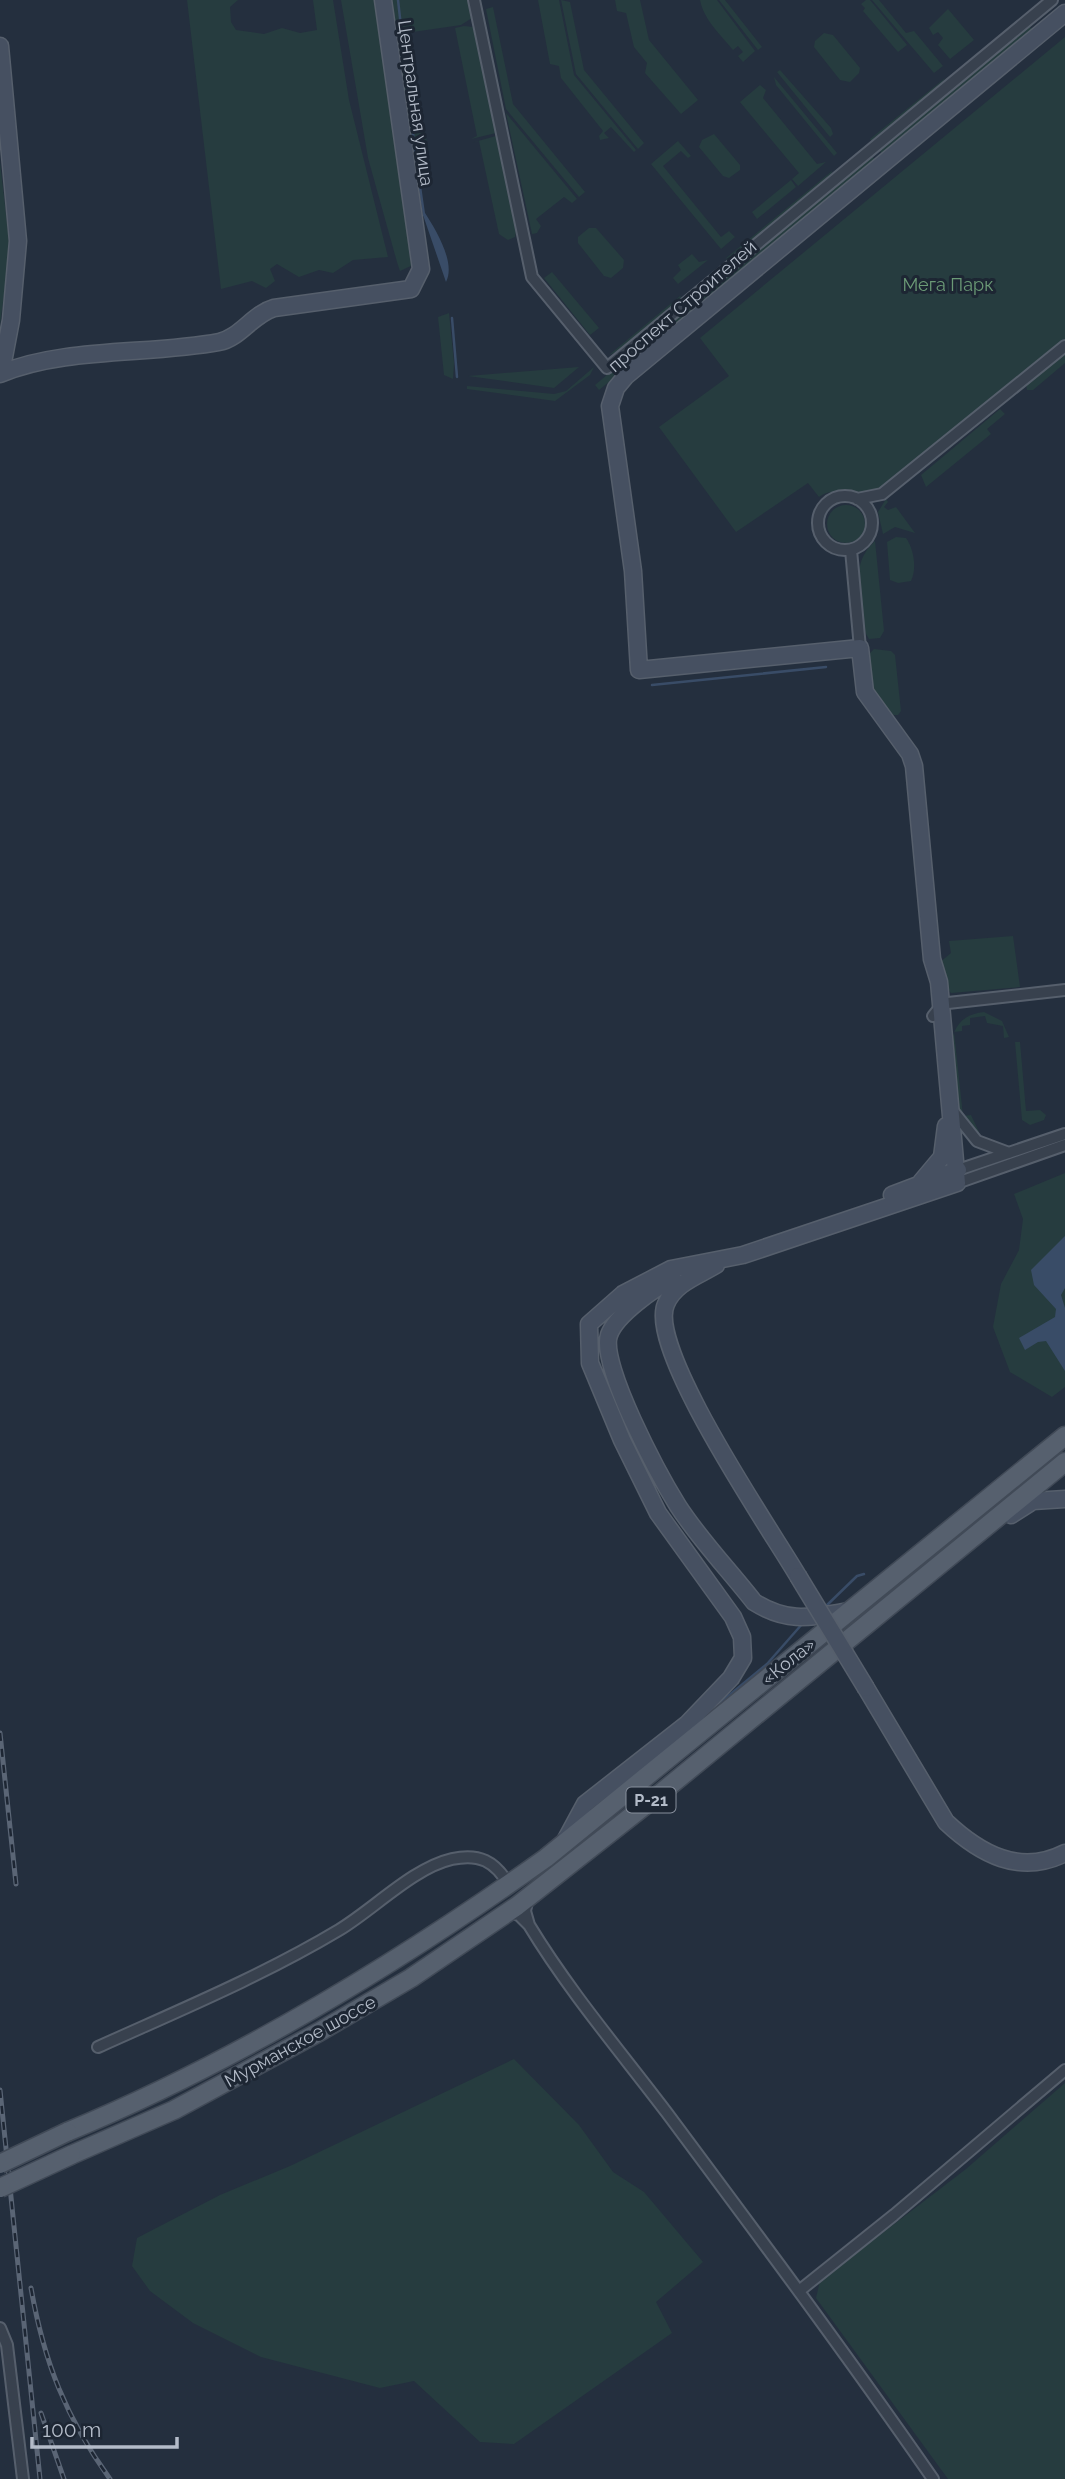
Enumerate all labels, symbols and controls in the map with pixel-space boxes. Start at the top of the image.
street label: Центральная улица [394,19,438,187]
street label: проспект Строителей [604,236,760,376]
park label: Мега Парк [902,274,994,295]
street label: «Кола» [757,1633,819,1689]
road number: Р-21 [626,1788,676,1812]
street label: Мурманское шоссе [221,1991,380,2091]
scale bar [32,2406,177,2450]
text: 100 m [42,2417,101,2442]

